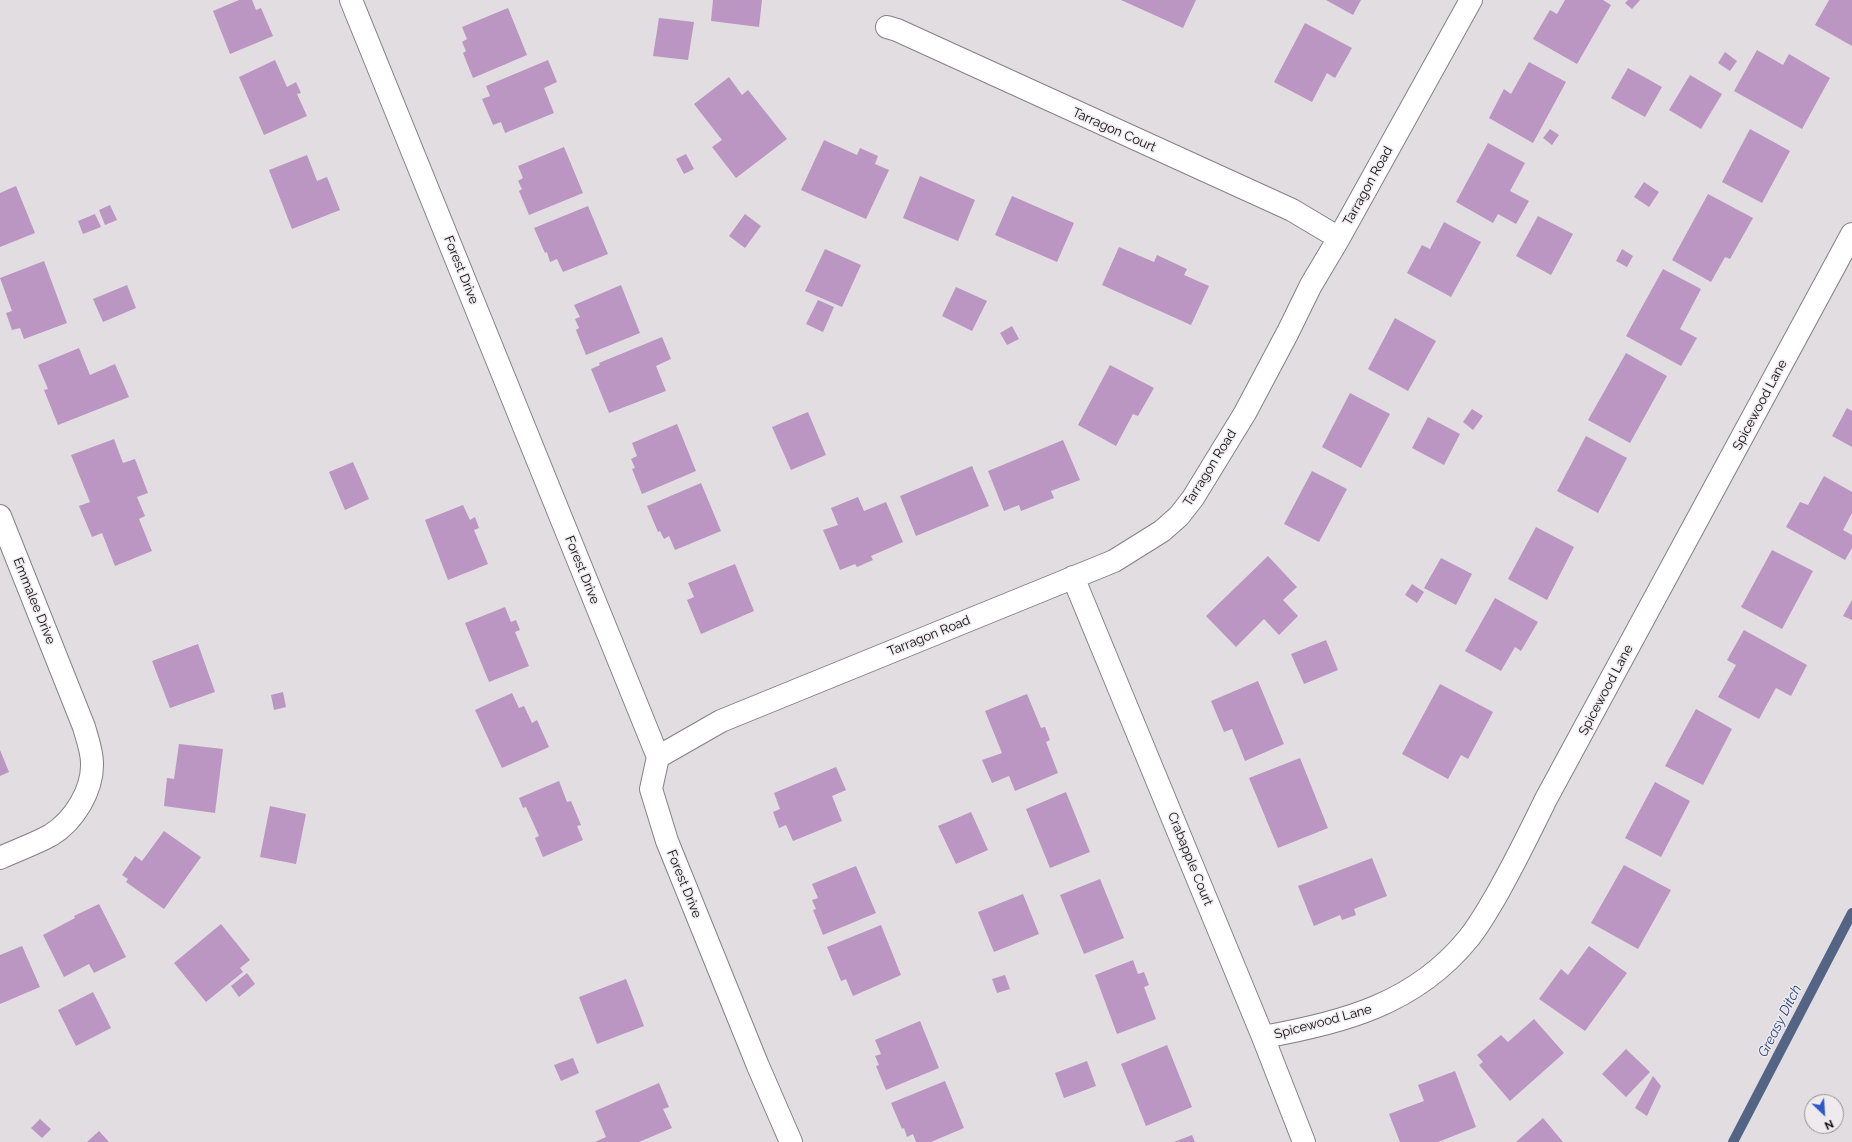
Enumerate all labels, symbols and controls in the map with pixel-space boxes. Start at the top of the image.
street label: Tarragon Court [1070,105,1158,155]
street label: Tarragon Road [1340,144,1396,228]
street label: Forest Drive [440,234,482,306]
street label: Spicewood Lane [1730,357,1790,453]
street label: Tarragon Road [1180,427,1240,509]
street label: Forest Drive [561,534,603,606]
street label: Emmalee Drive [10,555,58,647]
street label: Tarragon Road [885,612,973,660]
street label: Spicewood Lane [1576,642,1636,738]
street label: Crabapple Court [1164,810,1216,908]
street label: Forest Drive [663,848,705,920]
water label: Greasy Ditch [1755,982,1805,1060]
street label: Spicewood Lane [1273,1001,1373,1043]
north arrow [1804,1094,1844,1134]
text: N [1822,1117,1835,1132]

